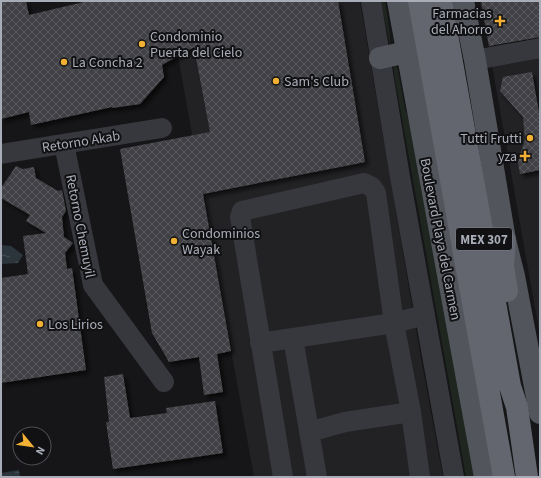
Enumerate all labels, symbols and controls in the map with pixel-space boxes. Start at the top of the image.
place label: Farmacias del Ahorro [431,4,492,40]
marker: Farmacias del Ahorro [495,16,505,26]
place label: Condominio Puerta del Cielo [150,27,242,63]
marker: Condominio Puerta del Cielo [137,39,147,49]
place label: La Concha 2 [72,53,143,73]
marker: La Concha 2 [59,57,69,67]
place label: Sam's Club [284,72,349,92]
marker: Sam's Club [271,76,281,86]
street label: Retorno Akab [41,126,122,158]
place label: Tutti Frutti [460,129,522,149]
marker: Tutti Frutti [525,133,535,143]
place label: yza [498,147,517,167]
marker: yza [520,151,530,161]
street label: Boulevard Playa del Carmen [415,157,466,322]
street label: Retorno Chemuyil [60,173,100,280]
place label: Condominios Wayak [182,224,260,260]
road number: MEX 307 [456,228,512,250]
marker: Condominios Wayak [169,236,179,246]
place label: Los Lirios [48,315,103,335]
marker: Los Lirios [35,319,45,329]
north arrow [12,426,52,466]
text: N [32,444,49,457]

